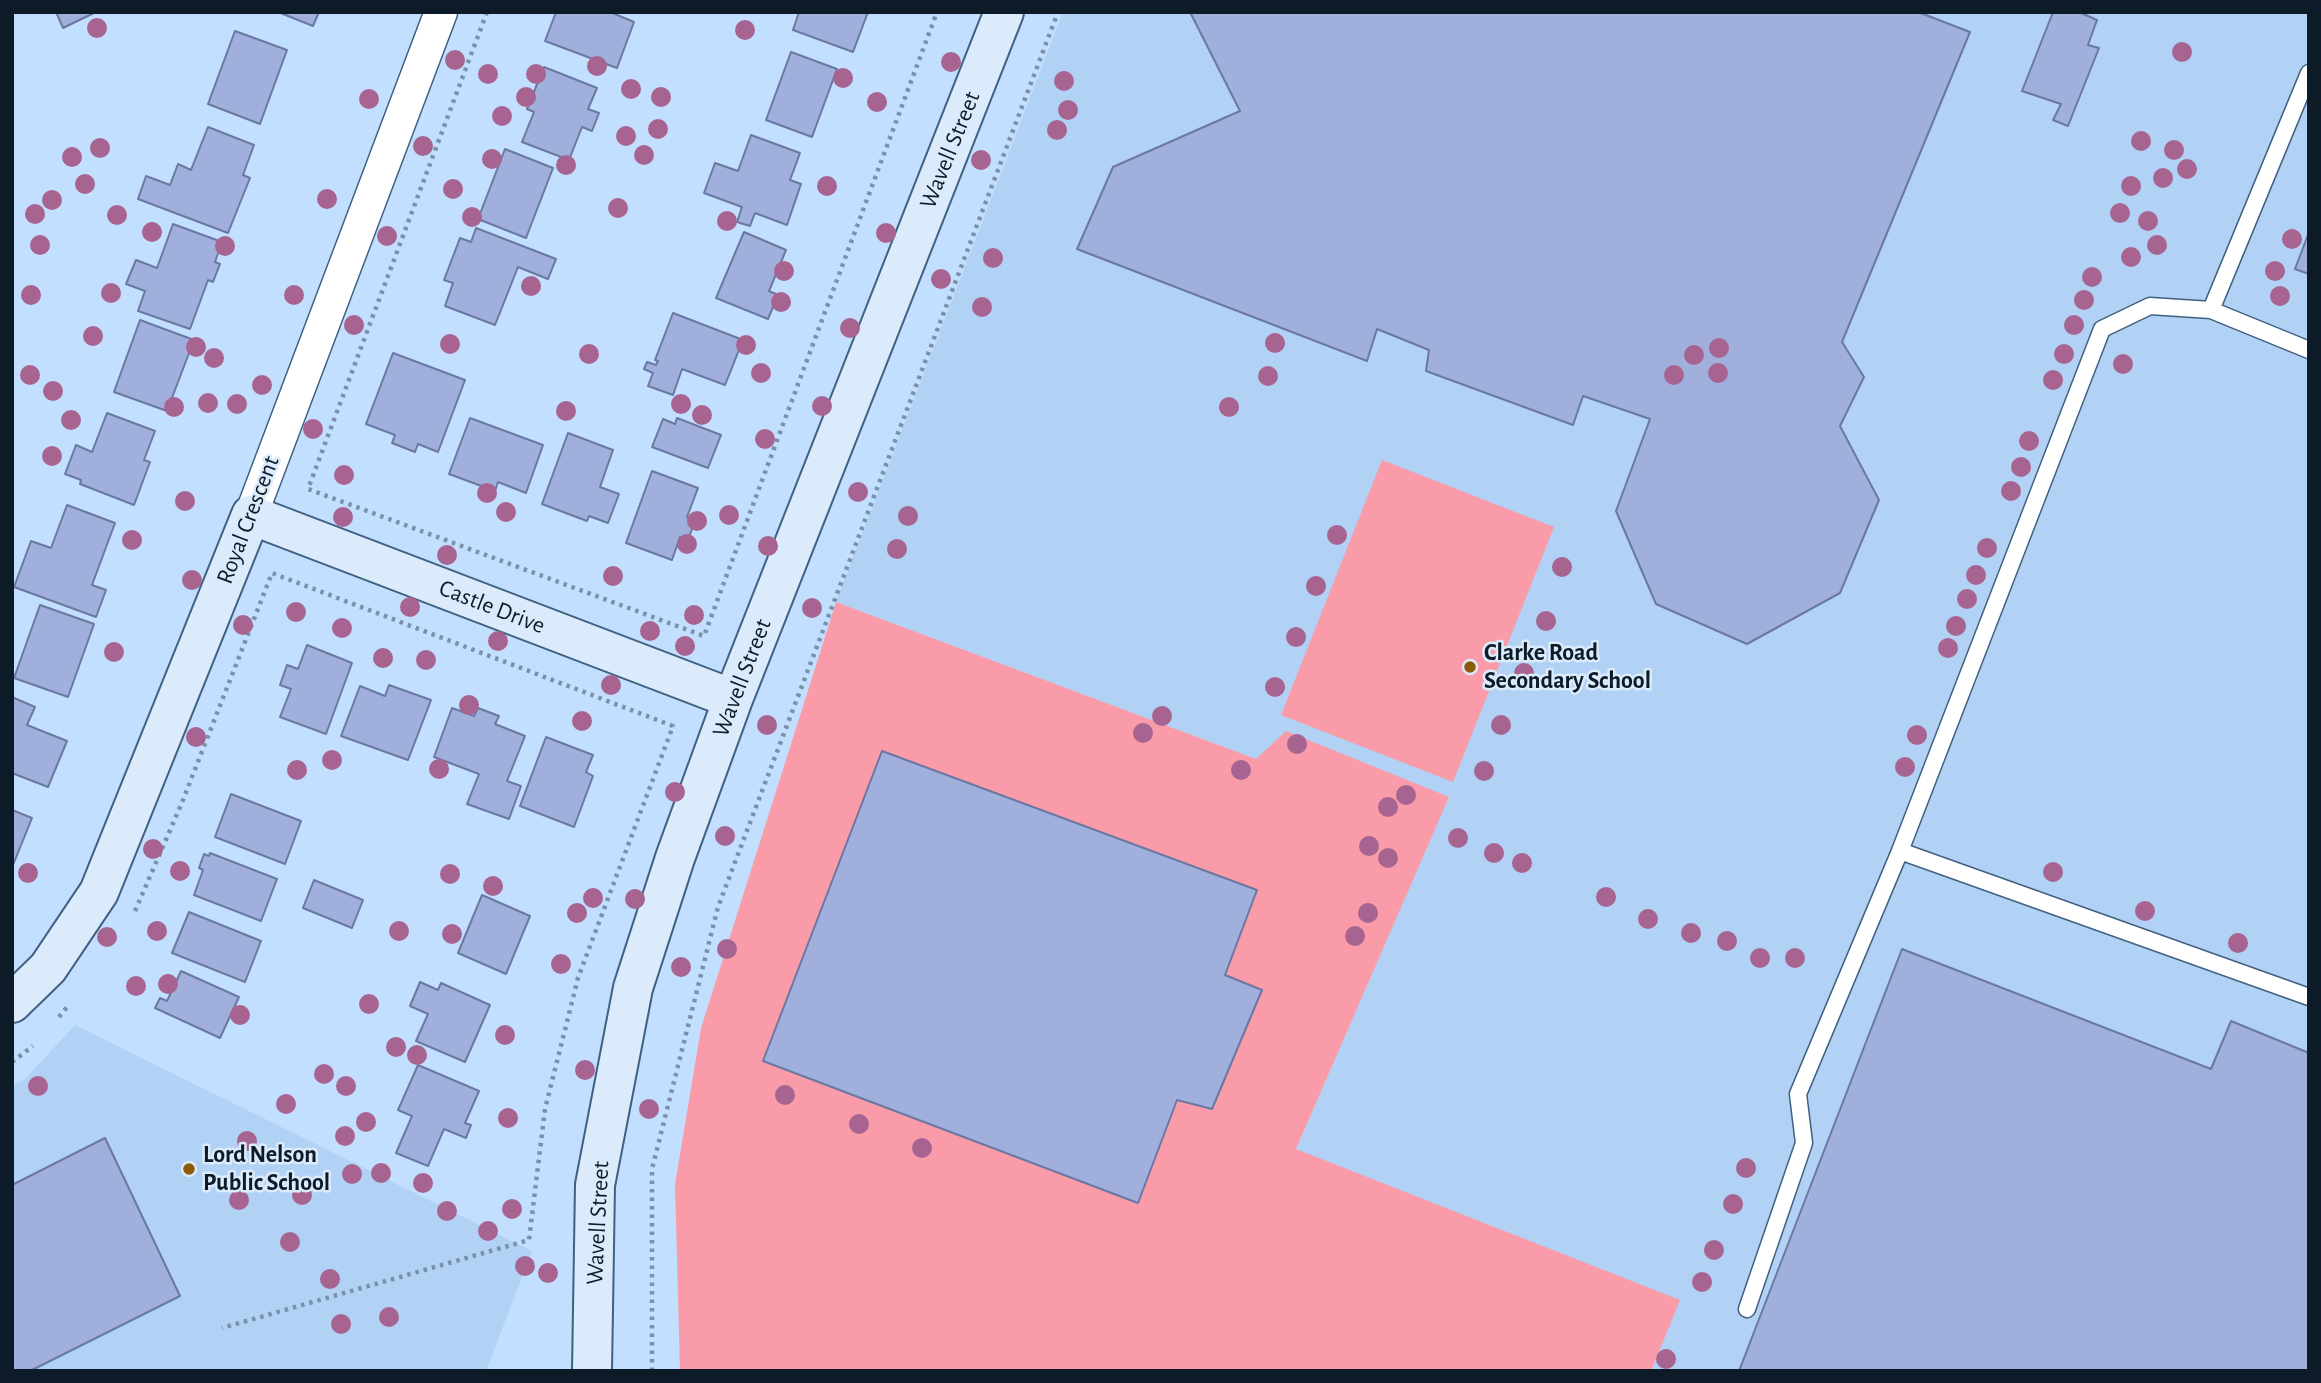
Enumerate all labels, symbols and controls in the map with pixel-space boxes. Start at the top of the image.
street label: Wavell Street [913,87,987,213]
street label: Royal Crescent [210,452,286,588]
street label: Castle Drive [435,574,549,640]
street label: Wavell Street [706,615,778,741]
place label: Clarke Road Secondary School [1484,639,1651,695]
marker: Clarke Road Secondary School [1462,659,1478,675]
place label: Lord Nelson Public School [203,1141,330,1197]
street label: Wavell Street [580,1160,616,1286]
marker: Lord Nelson Public School [181,1161,197,1177]

